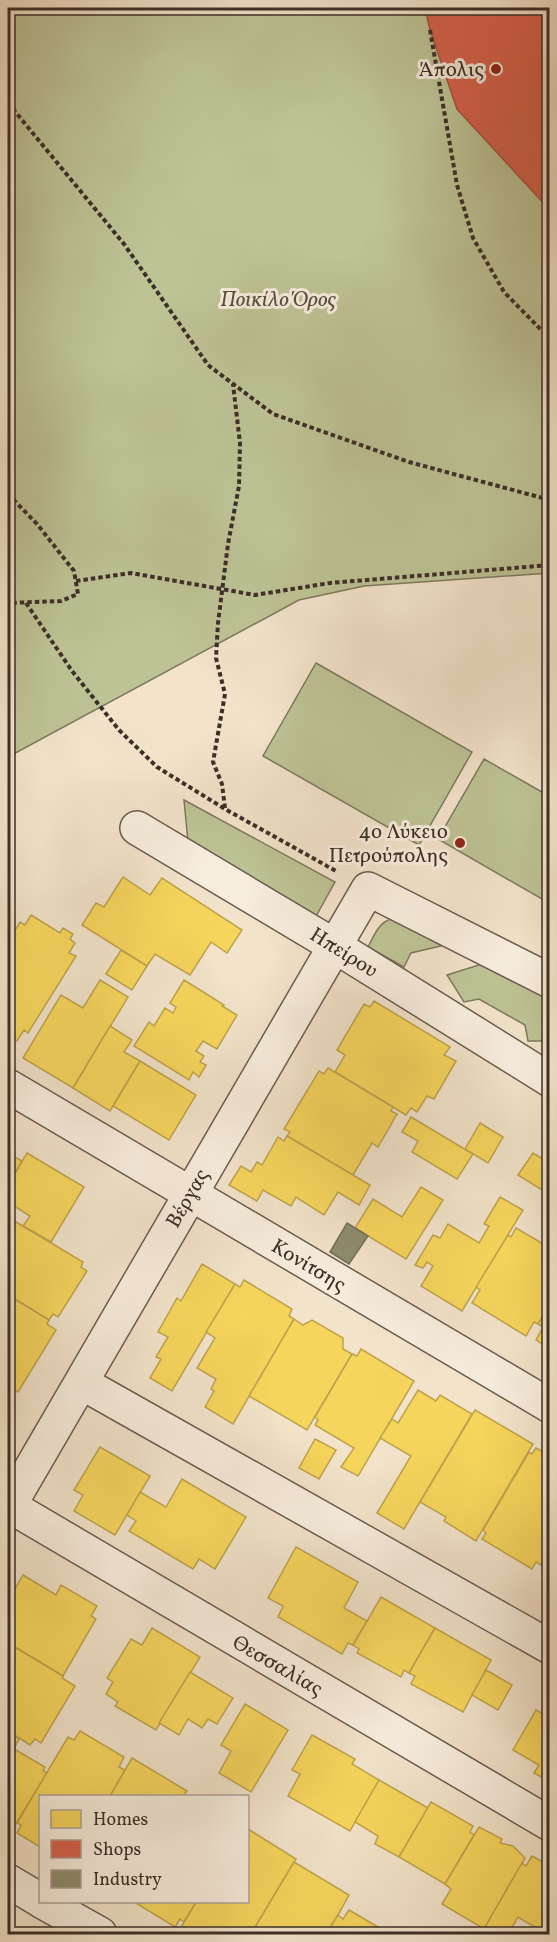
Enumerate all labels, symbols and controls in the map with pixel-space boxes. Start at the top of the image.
place label: Άπολις [419,56,484,85]
marker: Άπολις [489,62,503,76]
park label: Ποικίλο Όρος [220,286,336,315]
place label: 4ο Λύκειο Πετρούπολης [329,818,448,871]
marker: 4ο Λύκειο Πετρούπολης [453,836,467,850]
street label: Ηπείρου [304,921,383,985]
street label: Βέργας [160,1164,217,1234]
street label: Κονίτσης [265,1233,351,1300]
street label: Θεσσαλίας [227,1629,328,1704]
legend [39,1795,249,1903]
text: Homes [93,1808,148,1833]
text: Shops [93,1838,141,1863]
text: Industry [93,1868,162,1893]

